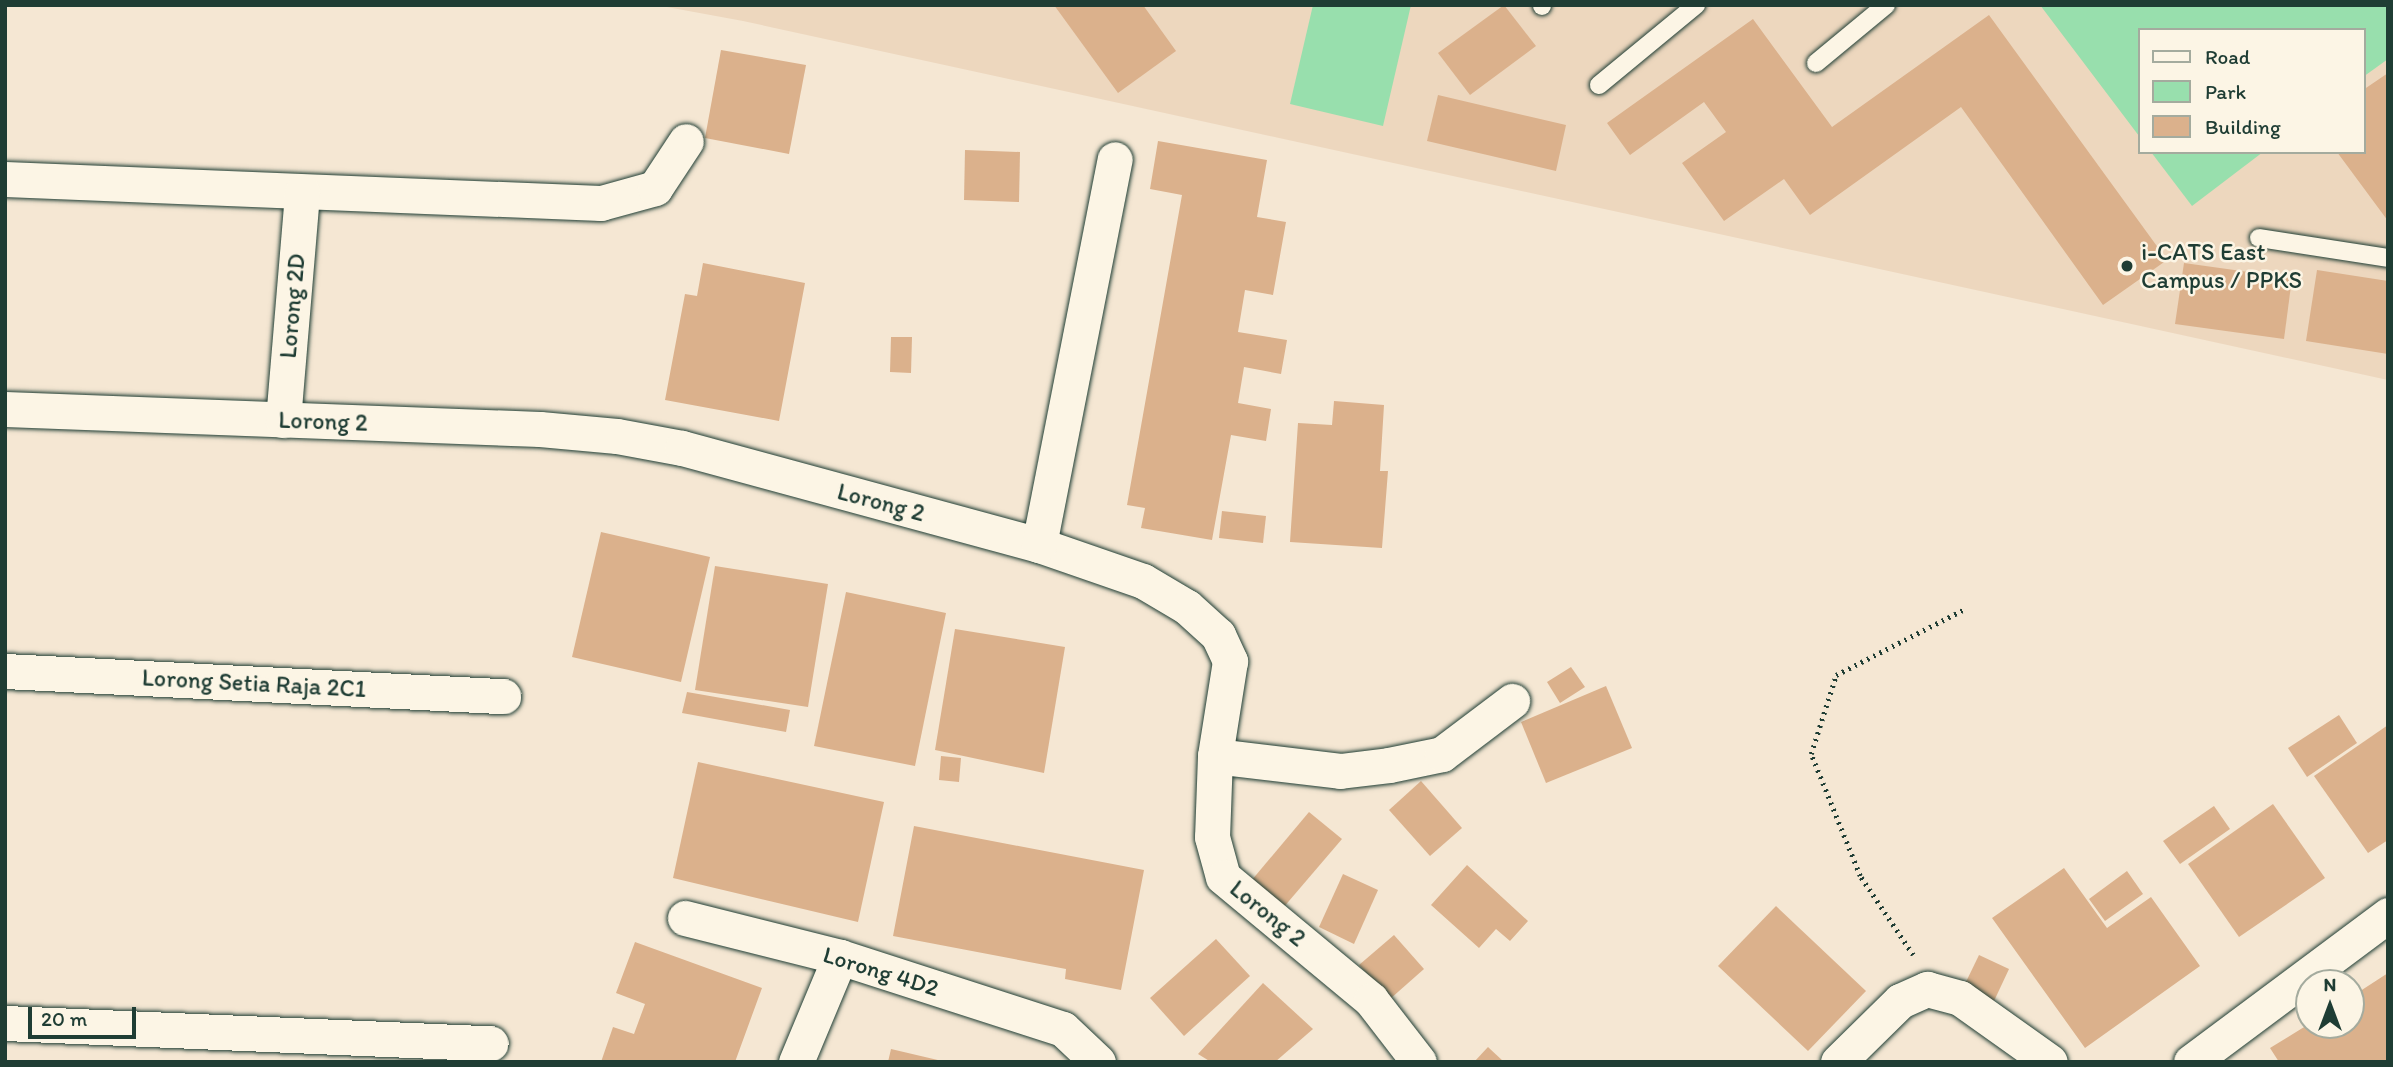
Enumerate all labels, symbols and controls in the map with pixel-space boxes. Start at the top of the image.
legend [2138,28,2365,154]
text: Road [2205,44,2250,69]
text: Park [2205,79,2246,104]
text: Building [2205,114,2281,139]
place label: i-CATS East Campus / PPKS [2141,238,2302,294]
street label: Lorong 2D [273,252,311,360]
marker: i-CATS East Campus / PPKS [2119,258,2135,274]
street label: Lorong 2 [278,405,368,437]
street label: Lorong 2 [834,477,928,527]
street label: Lorong Setia Raja 2C1 [141,663,367,703]
street label: Lorong 2 [1224,874,1312,952]
street label: Lorong 4D2 [820,940,942,1002]
north arrow [2295,969,2365,1039]
text: N [2324,973,2336,996]
scale bar [32,993,140,1038]
text: 20 m [41,1006,87,1031]

